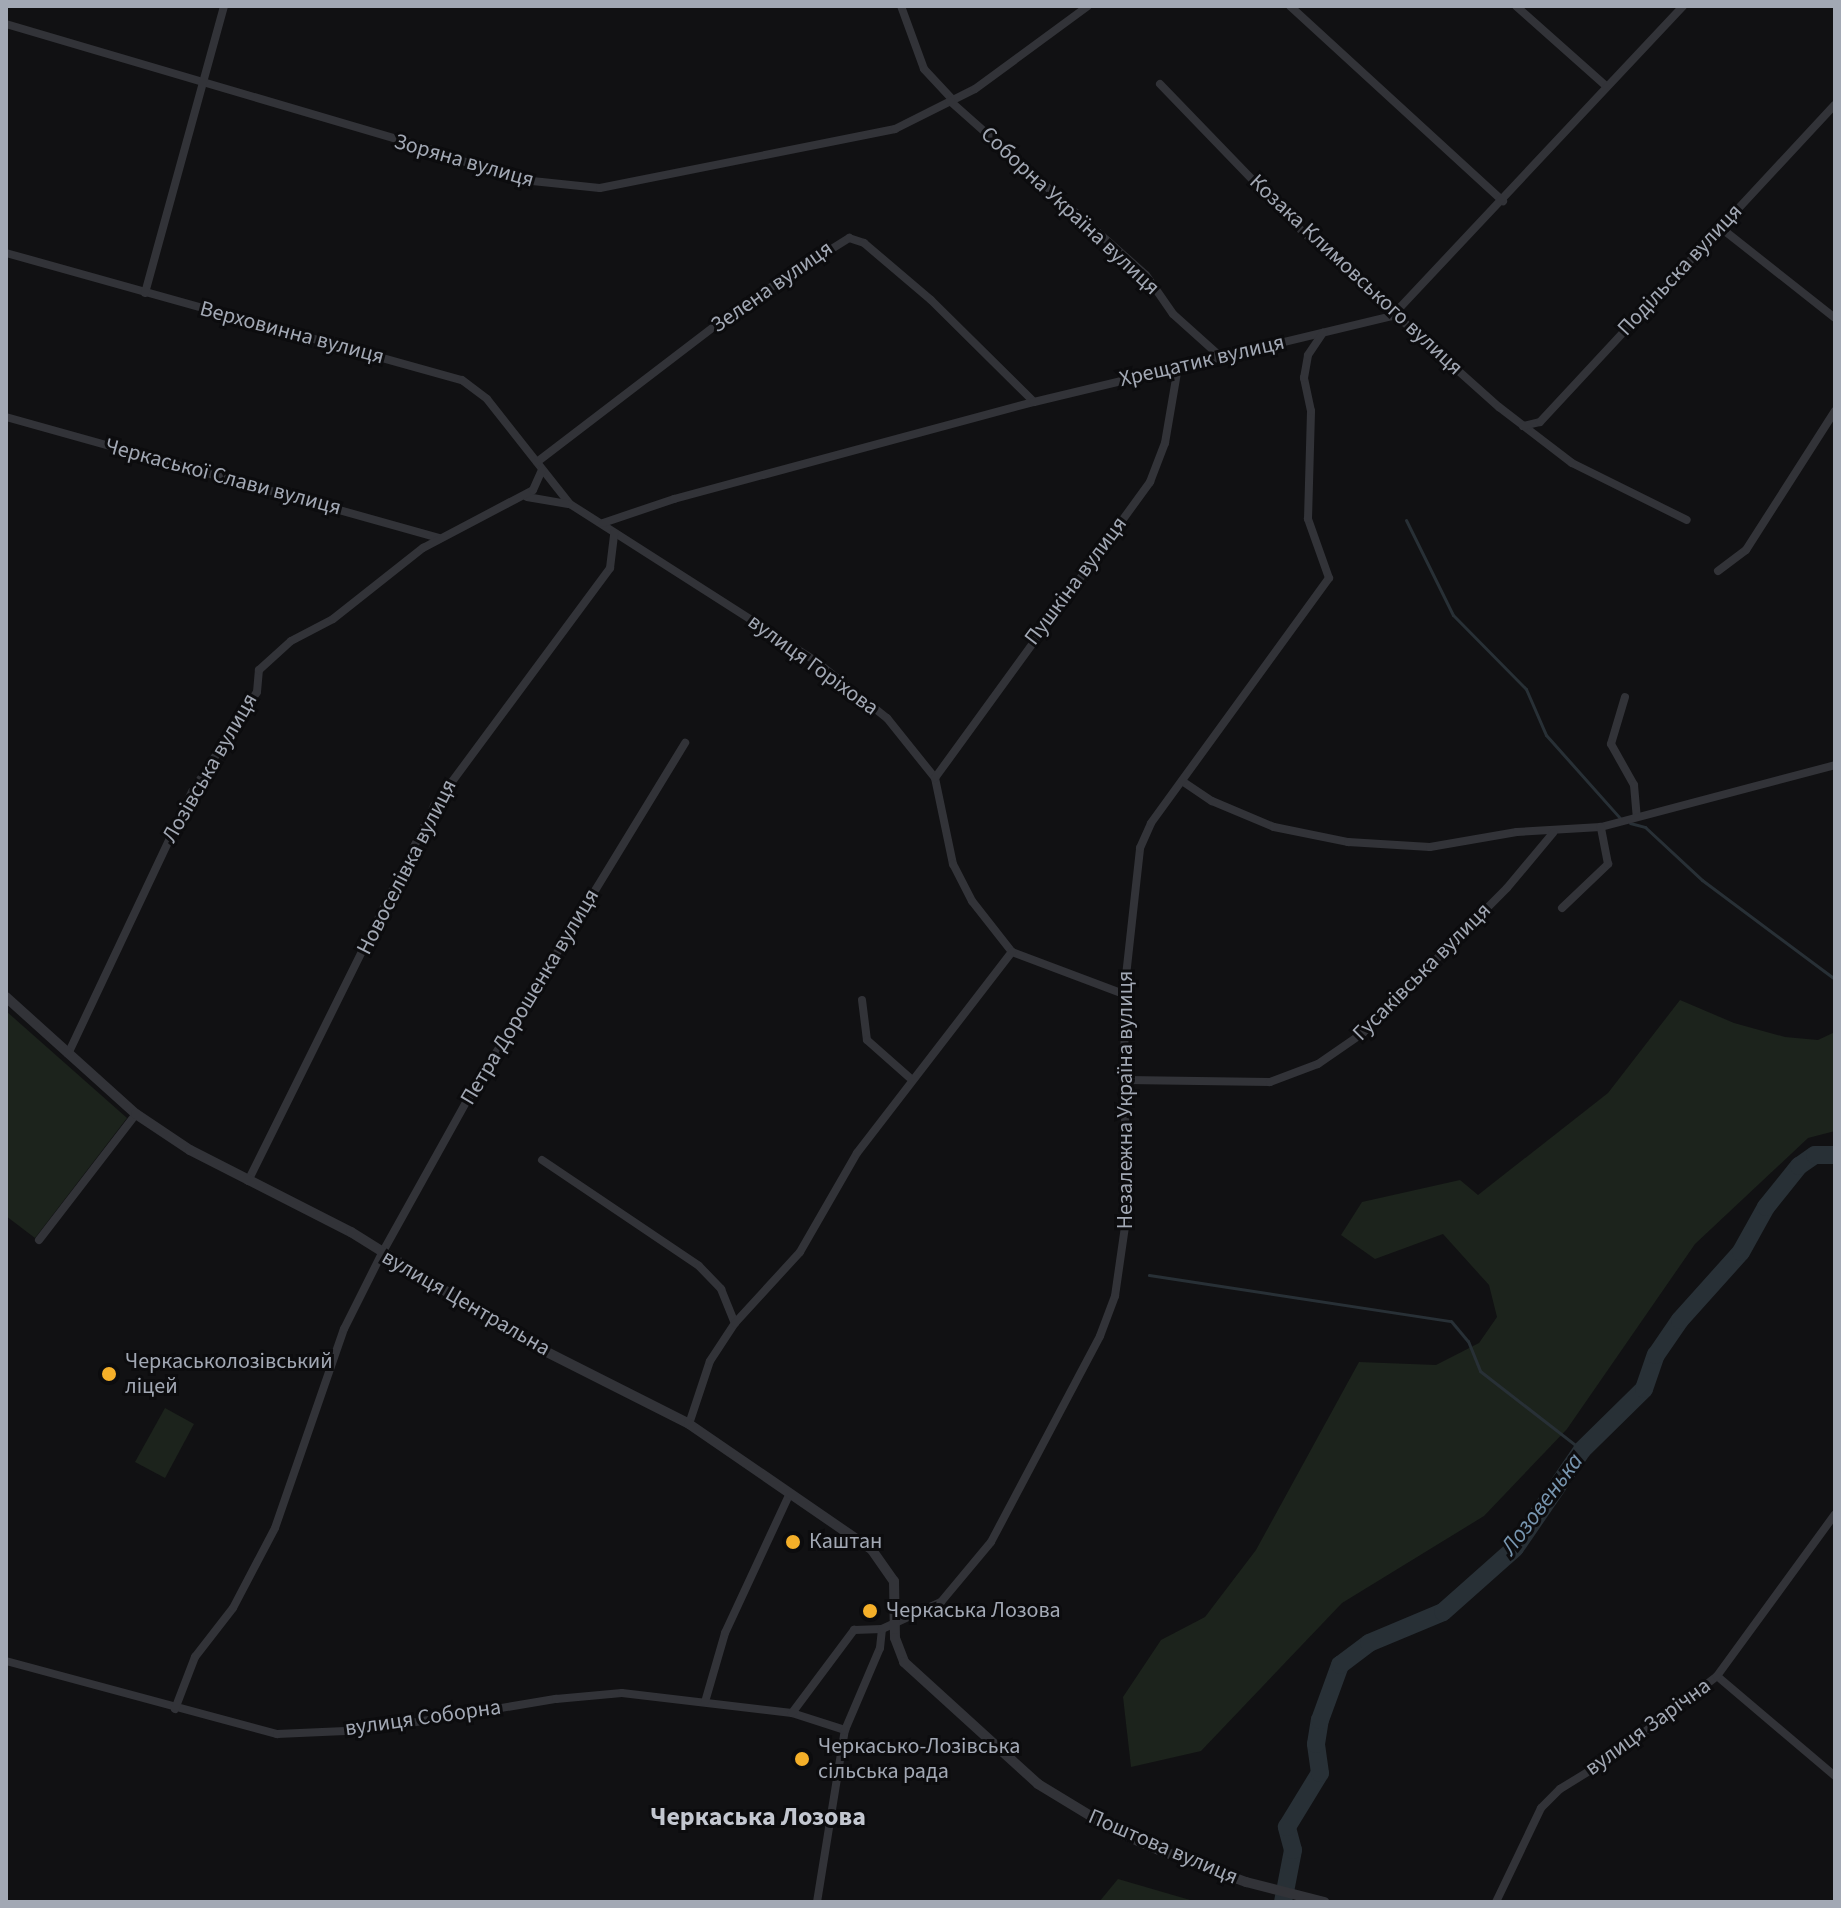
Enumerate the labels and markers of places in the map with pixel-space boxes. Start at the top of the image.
place label: Черкаськолозівський ліцей [125,1348,333,1400]
marker: Черкаськолозівський ліцей [100,1365,118,1383]
place label: Каштан [809,1529,882,1555]
marker: Каштан [784,1533,802,1551]
place label: Черкаська Лозова [886,1598,1061,1624]
marker: Черкаська Лозова [861,1602,879,1620]
place label: Черкасько-Лозівська сільська рада [818,1733,1020,1784]
marker: Черкасько-Лозівська сільська рада [793,1750,811,1768]

